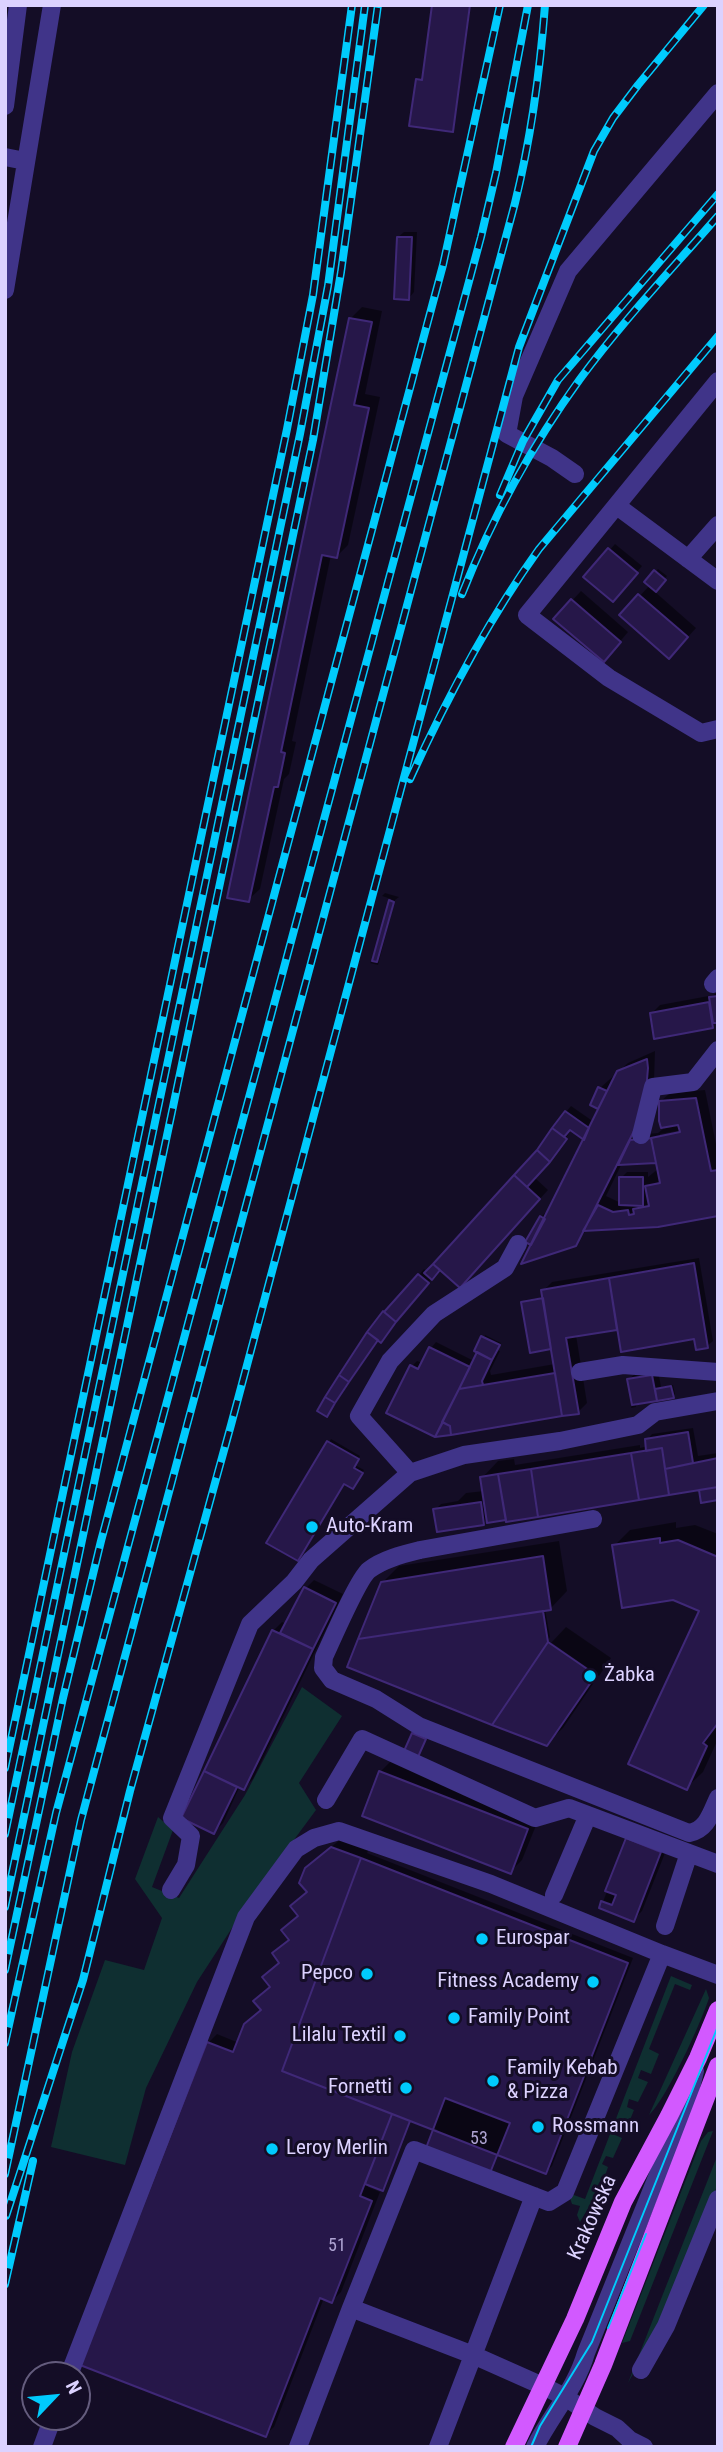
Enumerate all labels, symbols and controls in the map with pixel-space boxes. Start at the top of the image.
place label: Auto-Kram [326,1514,413,1540]
marker: Auto-Kram [304,1519,320,1535]
place label: Żabka [604,1663,655,1689]
marker: Żabka [582,1668,598,1684]
place label: Eurospar [496,1926,570,1952]
marker: Eurospar [474,1931,490,1947]
place label: Pepco [301,1961,353,1987]
marker: Pepco [359,1966,375,1982]
place label: Fitness Academy [437,1969,579,1995]
marker: Fitness Academy [585,1974,601,1990]
place label: Family Point [468,2005,570,2031]
marker: Family Point [446,2010,462,2026]
place label: Lilalu Textil [292,2023,386,2049]
marker: Lilalu Textil [392,2028,408,2044]
place label: Family Kebab & Pizza [507,2056,618,2106]
marker: Family Kebab & Pizza [485,2073,501,2089]
place label: Fornetti [328,2075,392,2101]
marker: Fornetti [398,2080,414,2096]
place label: Rossmann [552,2114,639,2140]
marker: Rossmann [530,2119,546,2135]
house number: 53 [470,2128,488,2150]
place label: Leroy Merlin [286,2136,388,2162]
marker: Leroy Merlin [264,2141,280,2157]
street label: Krakowska [563,2172,623,2264]
house number: 51 [328,2235,346,2257]
north arrow [21,2361,91,2431]
text: N [61,2377,86,2398]

